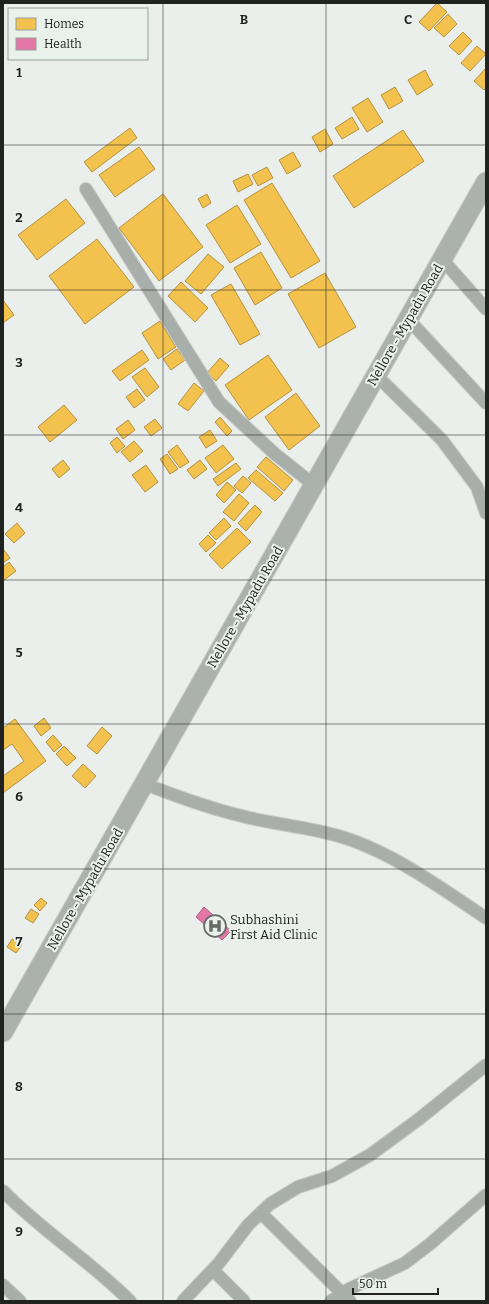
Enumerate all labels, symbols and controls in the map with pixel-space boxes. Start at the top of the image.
legend [8,8,148,60]
text: B [240,12,248,27]
text: C [404,12,412,27]
text: Homes [44,17,84,31]
text: Health [44,37,82,51]
text: 1 [16,65,22,80]
text: 2 [15,210,23,225]
street label: Nellore - Mypadu Road [364,261,446,388]
text: 3 [15,355,23,370]
text: 4 [15,500,23,515]
street label: Nellore - Mypadu Road [204,543,286,670]
text: 5 [15,645,23,660]
text: 6 [15,789,23,804]
street label: Nellore - Mypadu Road [44,825,126,952]
place label: Subhashini First Aid Clinic [230,912,318,942]
hospital icon: Subhashini First Aid Clinic [202,913,228,939]
text: 7 [16,934,23,949]
text: 8 [15,1079,23,1094]
text: 9 [15,1224,23,1239]
scale bar [353,1270,438,1296]
text: 50 m [359,1277,388,1291]

